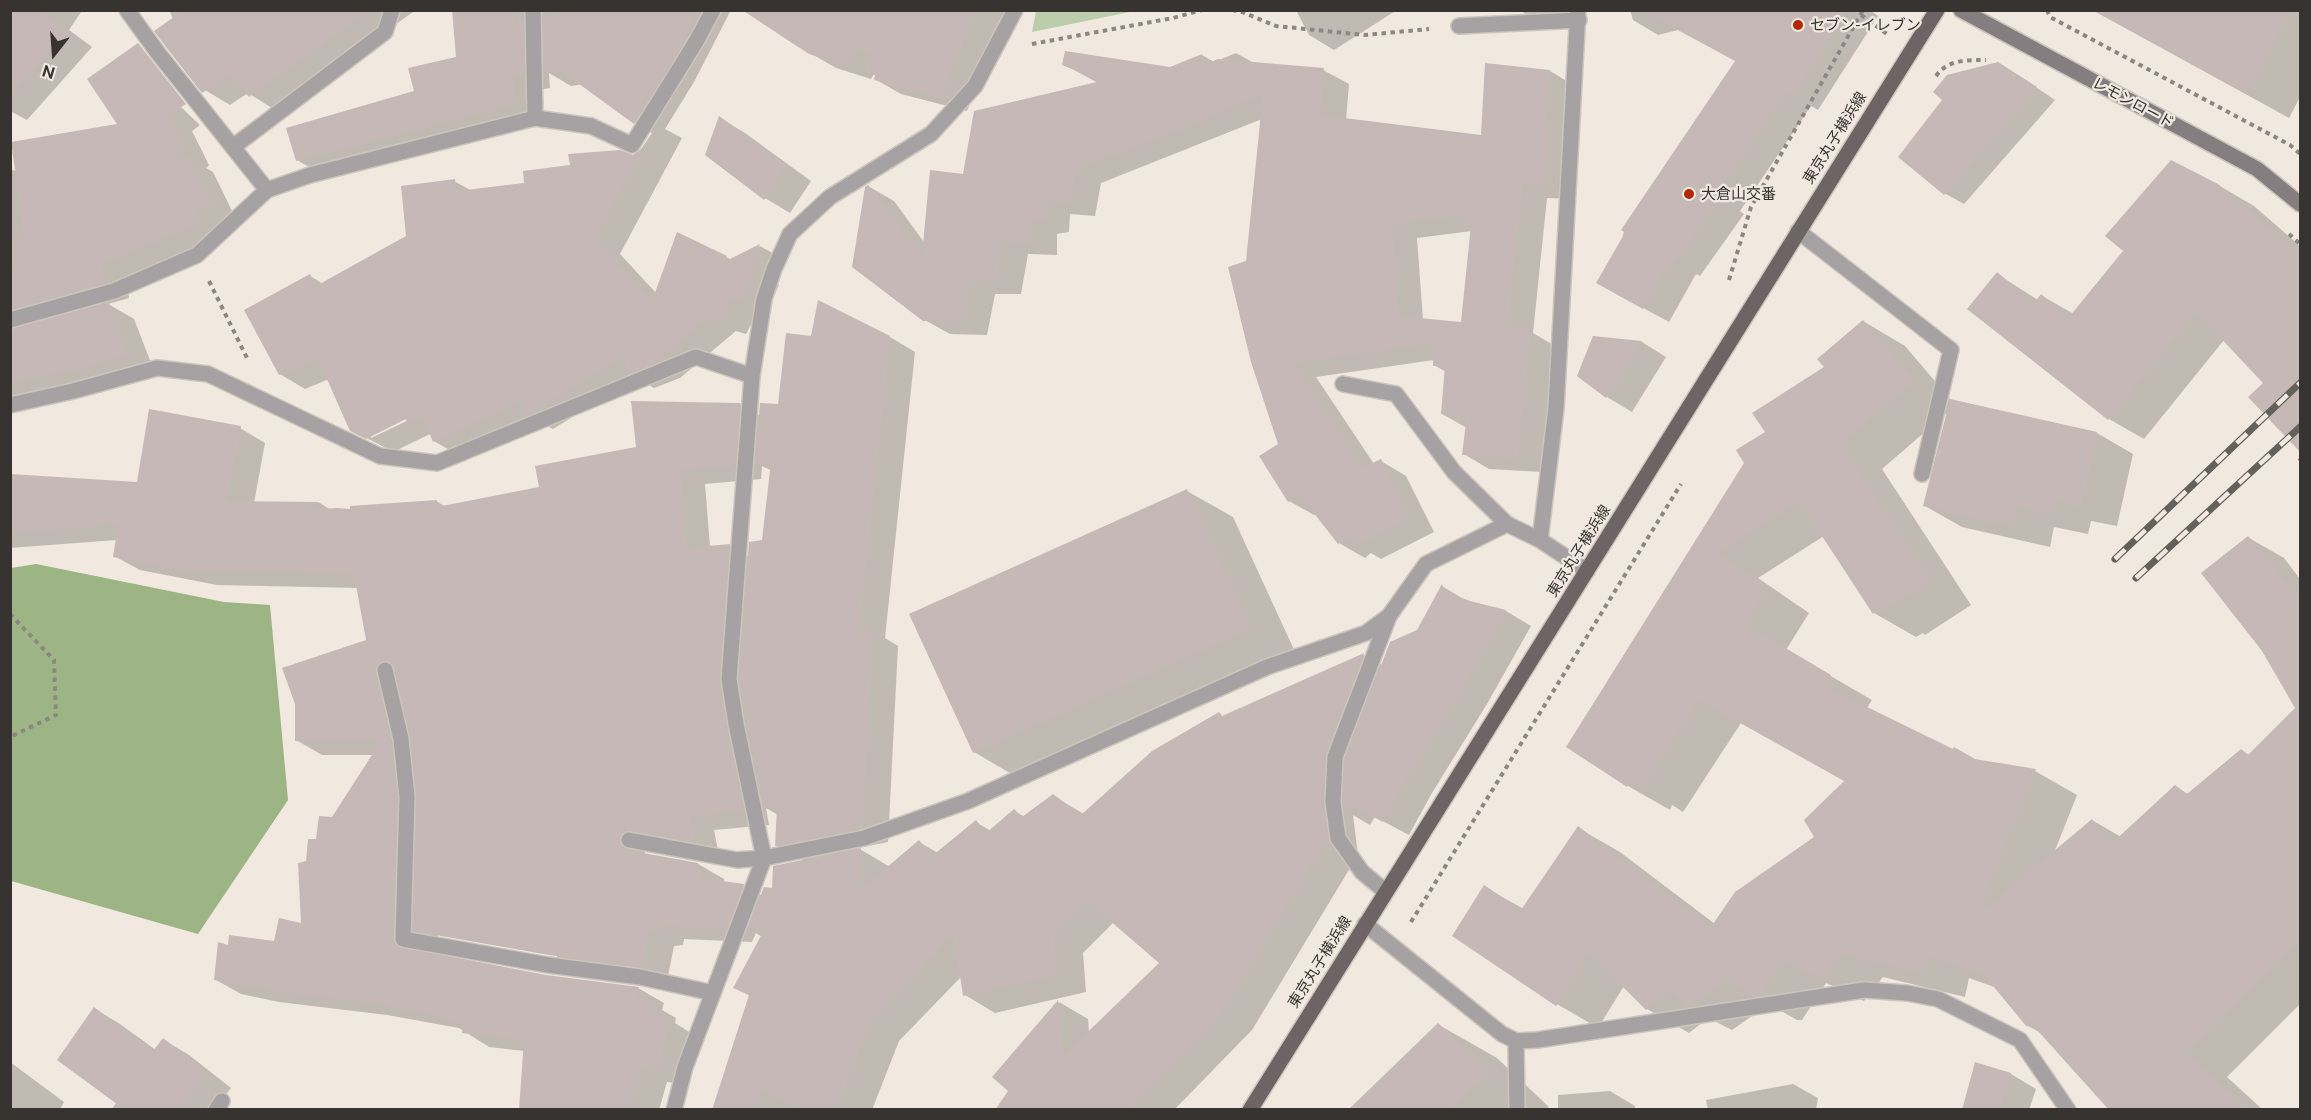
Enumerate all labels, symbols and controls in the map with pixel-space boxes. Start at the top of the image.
place label: セブン-イレブン [1810,16,1921,34]
marker: セブン-イレブン [1791,18,1805,32]
north arrow [24,24,84,84]
text: N [40,61,57,83]
street label: レモンロード [2089,74,2177,132]
street label: 東京丸子横浜線 [1800,89,1870,187]
place label: 大倉山交番 [1701,185,1776,203]
marker: 大倉山交番 [1682,187,1696,201]
street label: 東京丸子横浜線 [1544,502,1614,600]
street label: 東京丸子横浜線 [1285,913,1355,1011]

